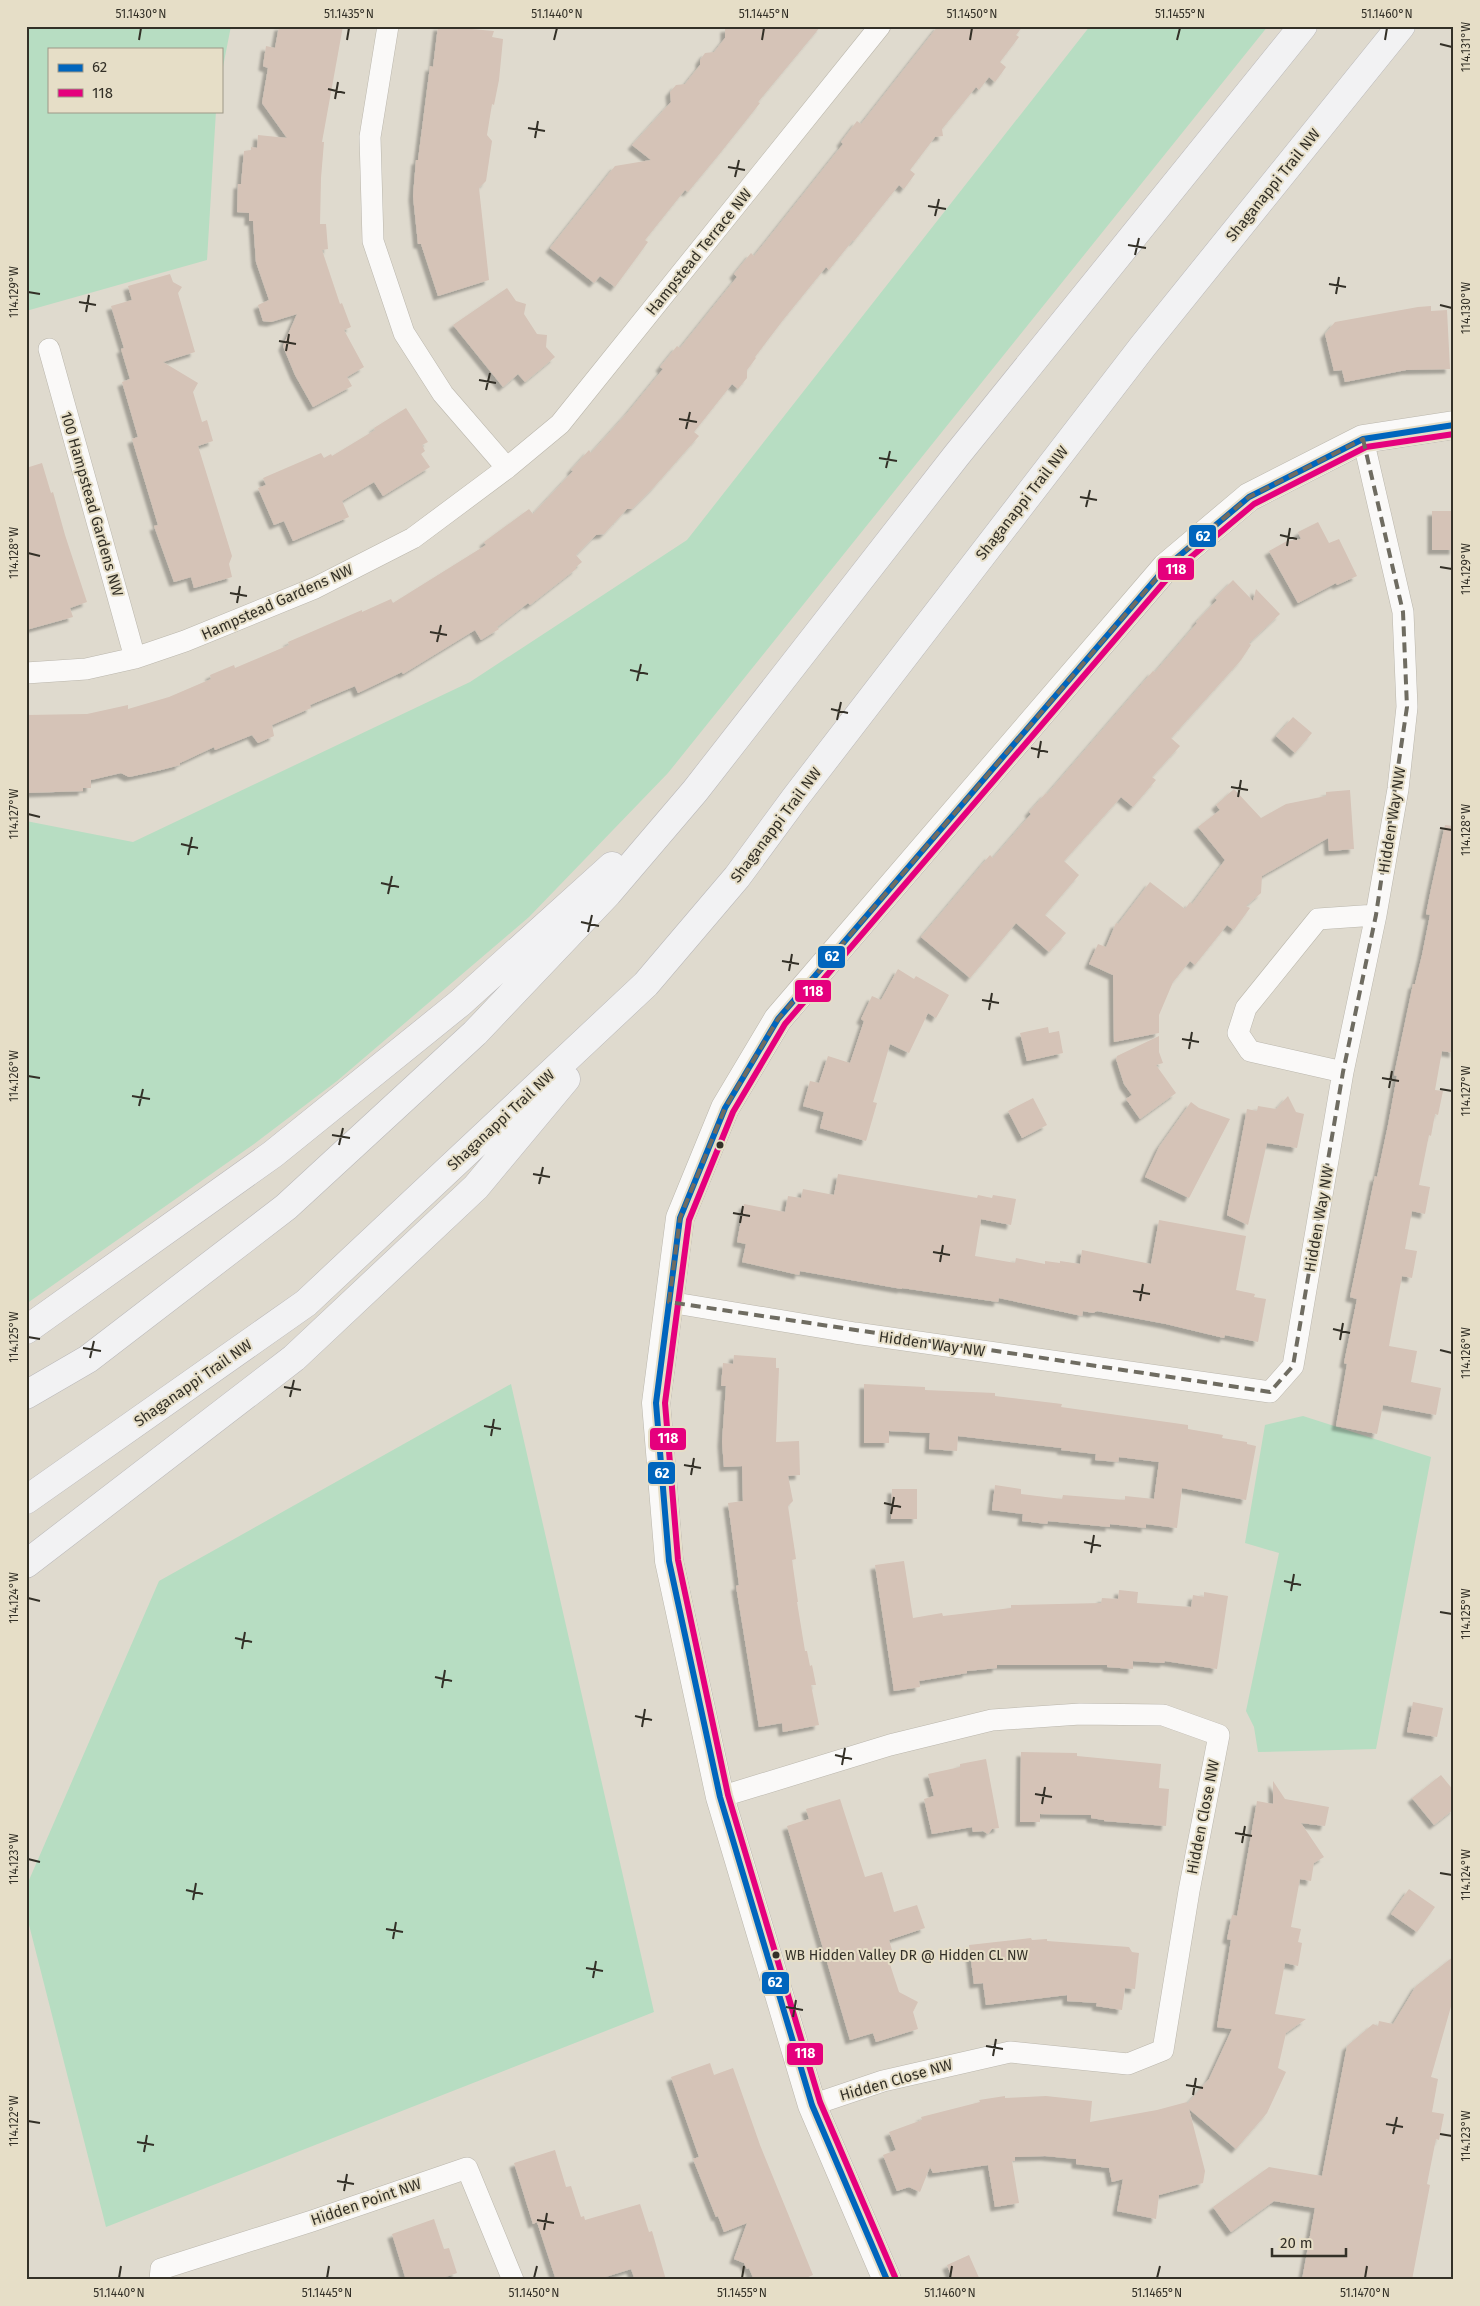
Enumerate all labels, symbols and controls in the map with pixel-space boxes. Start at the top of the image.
text: 51.1430°N [116,7,166,21]
text: 51.1435°N [324,7,374,21]
text: 51.1440°N [531,7,583,21]
text: 51.1445°N [739,7,789,21]
text: 51.1450°N [947,7,997,21]
text: 51.1455°N [1155,7,1205,21]
text: 51.1460°N [1361,7,1413,21]
text: 114.131°W [1459,22,1473,72]
legend [48,48,222,112]
text: 62 [92,58,107,76]
text: 118 [92,84,113,102]
street label: Shaganappi Trail NW [1222,125,1324,245]
street label: Hampstead Terrace NW [642,185,756,319]
text: 114.129°W [7,266,21,318]
text: 114.130°W [1459,282,1473,334]
street label: 100 Hampstead Gardens NW [57,410,127,599]
street label: Shaganappi Trail NW [972,442,1072,564]
line badge: 62 [1188,524,1217,548]
text: 114.128°W [7,527,21,579]
text: 62 [1196,528,1210,545]
text: 114.129°W [1459,543,1473,595]
line badge: 118 [1157,557,1195,581]
street label: Hampstead Gardens NW [198,560,356,644]
text: 118 [1166,561,1186,578]
street label: Shaganappi Trail NW [727,763,826,886]
street label: Hidden Way NW [1375,765,1409,874]
text: 114.127°W [7,788,21,839]
text: 114.128°W [1459,804,1473,856]
line badge: 62 [817,945,846,969]
text: 62 [825,948,839,965]
line badge: 118 [794,979,832,1003]
text: 118 [803,983,823,1000]
text: 114.126°W [7,1050,21,1102]
street label: Shaganappi Trail NW [444,1065,559,1174]
text: 114.127°W [1459,1065,1473,1116]
unlabelled marker [715,1140,725,1150]
street label: Hidden Way NW [1301,1164,1337,1273]
text: 114.125°W [7,1311,21,1363]
text: 114.126°W [1459,1327,1473,1379]
street label: Hidden Way NW [878,1328,987,1360]
street label: Shaganappi Trail NW [131,1335,256,1430]
line badge: 118 [649,1427,687,1451]
text: 118 [658,1430,678,1447]
line badge: 62 [647,1461,676,1485]
text: 62 [655,1465,669,1482]
text: 114.124°W [7,1572,21,1624]
text: 114.125°W [1459,1588,1473,1640]
street label: Hidden Close NW [1183,1758,1223,1876]
text: 114.123°W [7,1833,21,1885]
text: 114.124°W [1459,1849,1473,1901]
place label: WB Hidden Valley DR @ Hidden CL NW [785,1947,1029,1964]
marker: WB Hidden Valley DR @ Hidden CL NW [771,1950,781,1960]
line badge: 62 [761,1971,790,1995]
text: 62 [768,1974,782,1991]
line badge: 118 [786,2042,824,2066]
text: 118 [795,2045,815,2062]
street label: Hidden Close NW [838,2055,955,2105]
text: 114.122°W [7,2095,21,2147]
text: 114.123°W [1459,2110,1473,2162]
street label: Hidden Point NW [309,2175,424,2229]
scale bar [1272,2226,1346,2258]
text: 20 m [1280,2234,1313,2252]
text: 51.1440°N [93,2286,145,2300]
text: 51.1445°N [302,2286,352,2300]
text: 51.1450°N [509,2286,559,2300]
text: 51.1455°N [717,2286,767,2300]
text: 51.1460°N [924,2286,976,2300]
text: 51.1465°N [1132,2286,1182,2300]
text: 51.1470°N [1340,2286,1390,2300]

